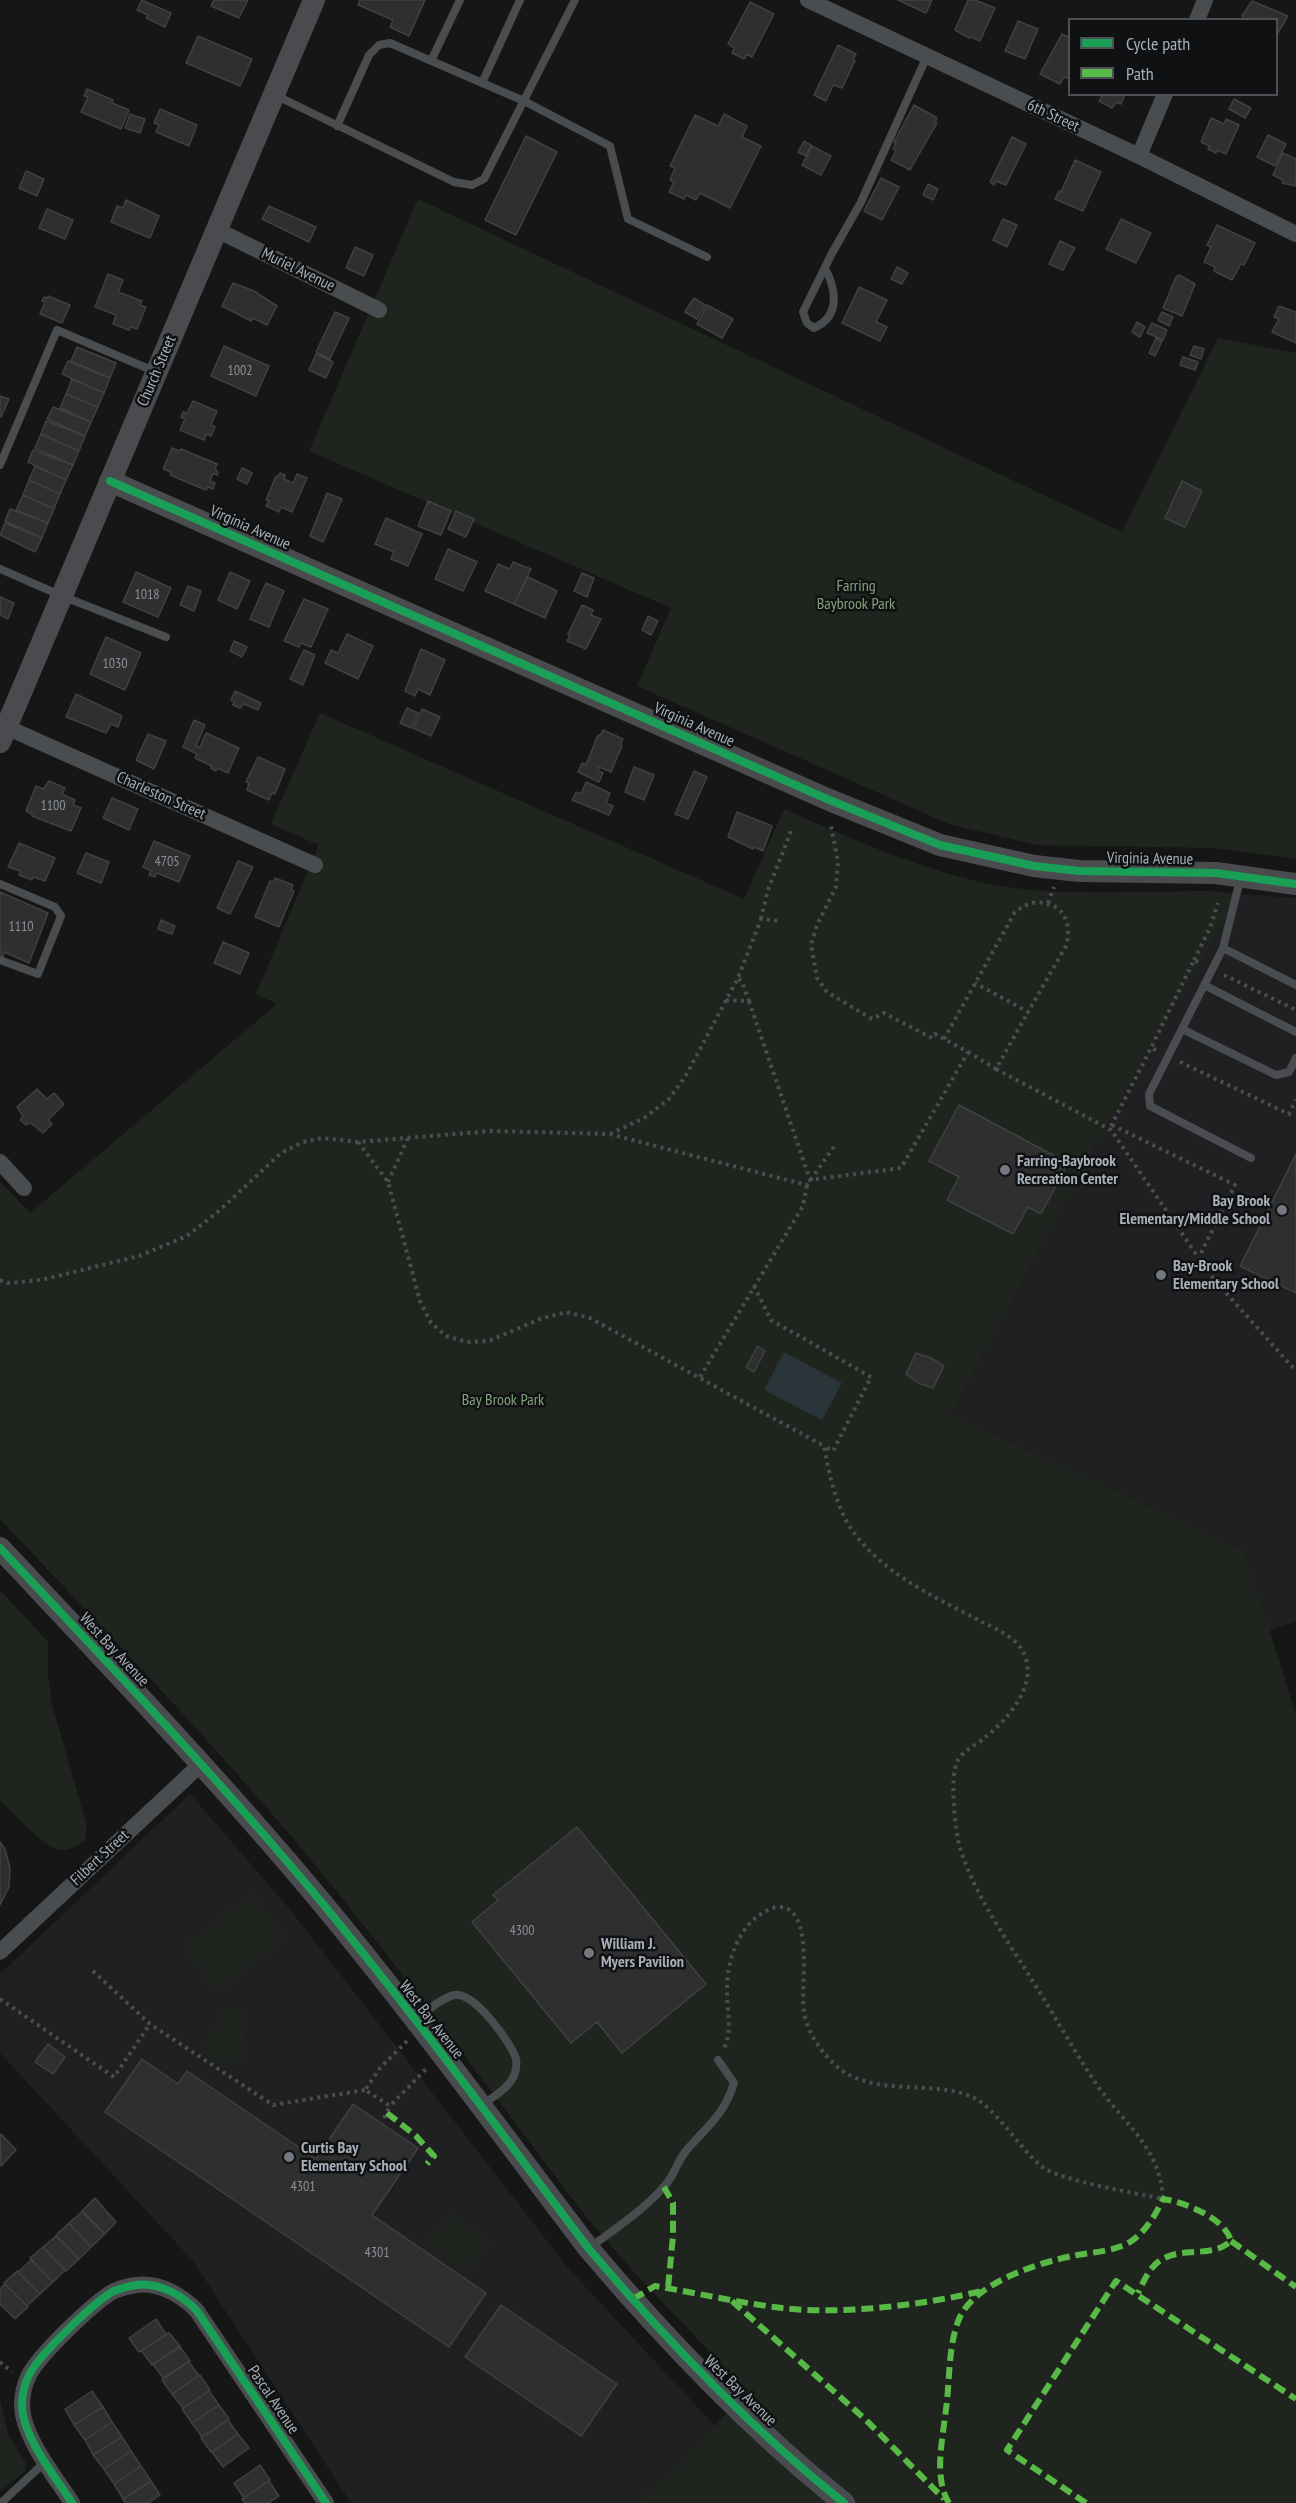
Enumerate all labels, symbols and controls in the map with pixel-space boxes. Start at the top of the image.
legend [1068,18,1278,96]
text: Cycle path [1126,32,1190,55]
text: Path [1126,62,1154,85]
street label: 6th Street [1024,96,1082,136]
street label: Muriel Avenue [258,244,338,296]
street label: Church Street [134,333,180,409]
house number: 1002 [227,363,253,379]
street label: Virginia Avenue [207,502,293,554]
park label: Farring Baybrook Park [817,576,895,614]
house number: 1018 [134,587,160,603]
house number: 1030 [102,656,128,672]
street label: Virginia Avenue [651,699,737,751]
street label: Charleston Street [113,768,209,824]
house number: 1100 [40,798,66,814]
street label: Virginia Avenue [1107,849,1193,869]
house number: 4705 [154,854,180,870]
house number: 1110 [8,919,34,935]
place label: Farring-Baybrook Recreation Center [1017,1151,1118,1189]
marker: Farring-Baybrook Recreation Center [998,1163,1012,1177]
place label: Bay Brook Elementary/Middle School [1119,1191,1270,1229]
marker: Bay Brook Elementary/Middle School [1275,1203,1289,1217]
place label: Bay-Brook Elementary School [1173,1256,1279,1294]
marker: Bay-Brook Elementary School [1154,1268,1168,1282]
park label: Bay Brook Park [462,1390,544,1410]
street label: West Bay Avenue [75,1609,153,1691]
street label: Filbert Street [67,1826,133,1890]
house number: 4300 [509,1923,535,1939]
place label: William J. Myers Pavilion [601,1934,684,1972]
marker: William J. Myers Pavilion [582,1946,596,1960]
street label: West Bay Avenue [395,1977,467,2063]
place label: Curtis Bay Elementary School [301,2138,407,2176]
marker: Curtis Bay Elementary School [282,2150,296,2164]
house number: 4301 [290,2179,316,2195]
house number: 4301 [364,2245,390,2261]
street label: West Bay Avenue [700,2352,780,2430]
street label: Pascal Avenue [243,2362,303,2438]

